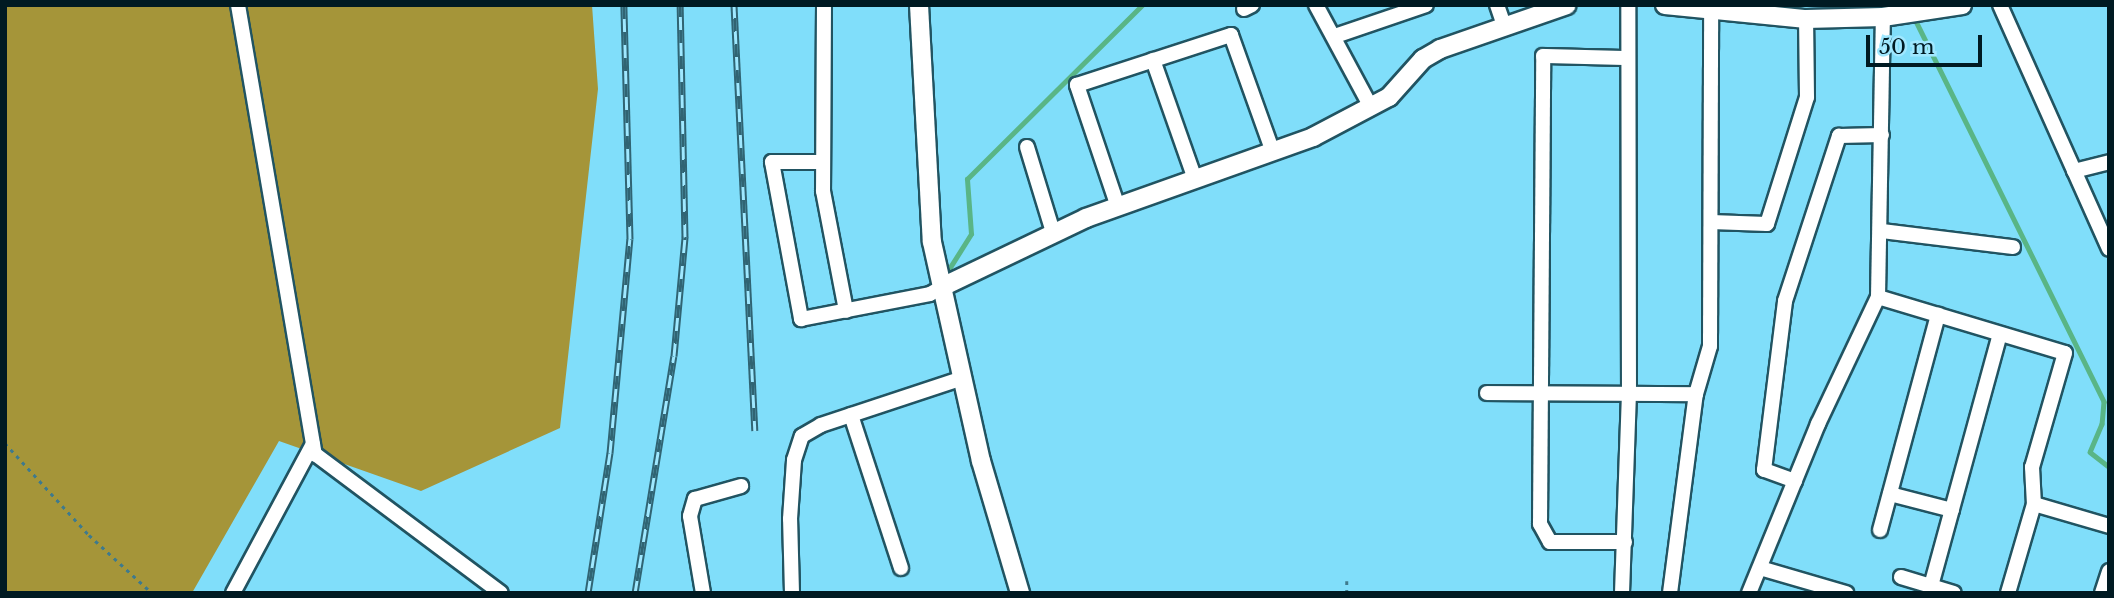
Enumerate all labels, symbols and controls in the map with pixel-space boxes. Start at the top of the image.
scale bar [1869,21,1984,65]
text: 50 m [1879,34,1934,60]

